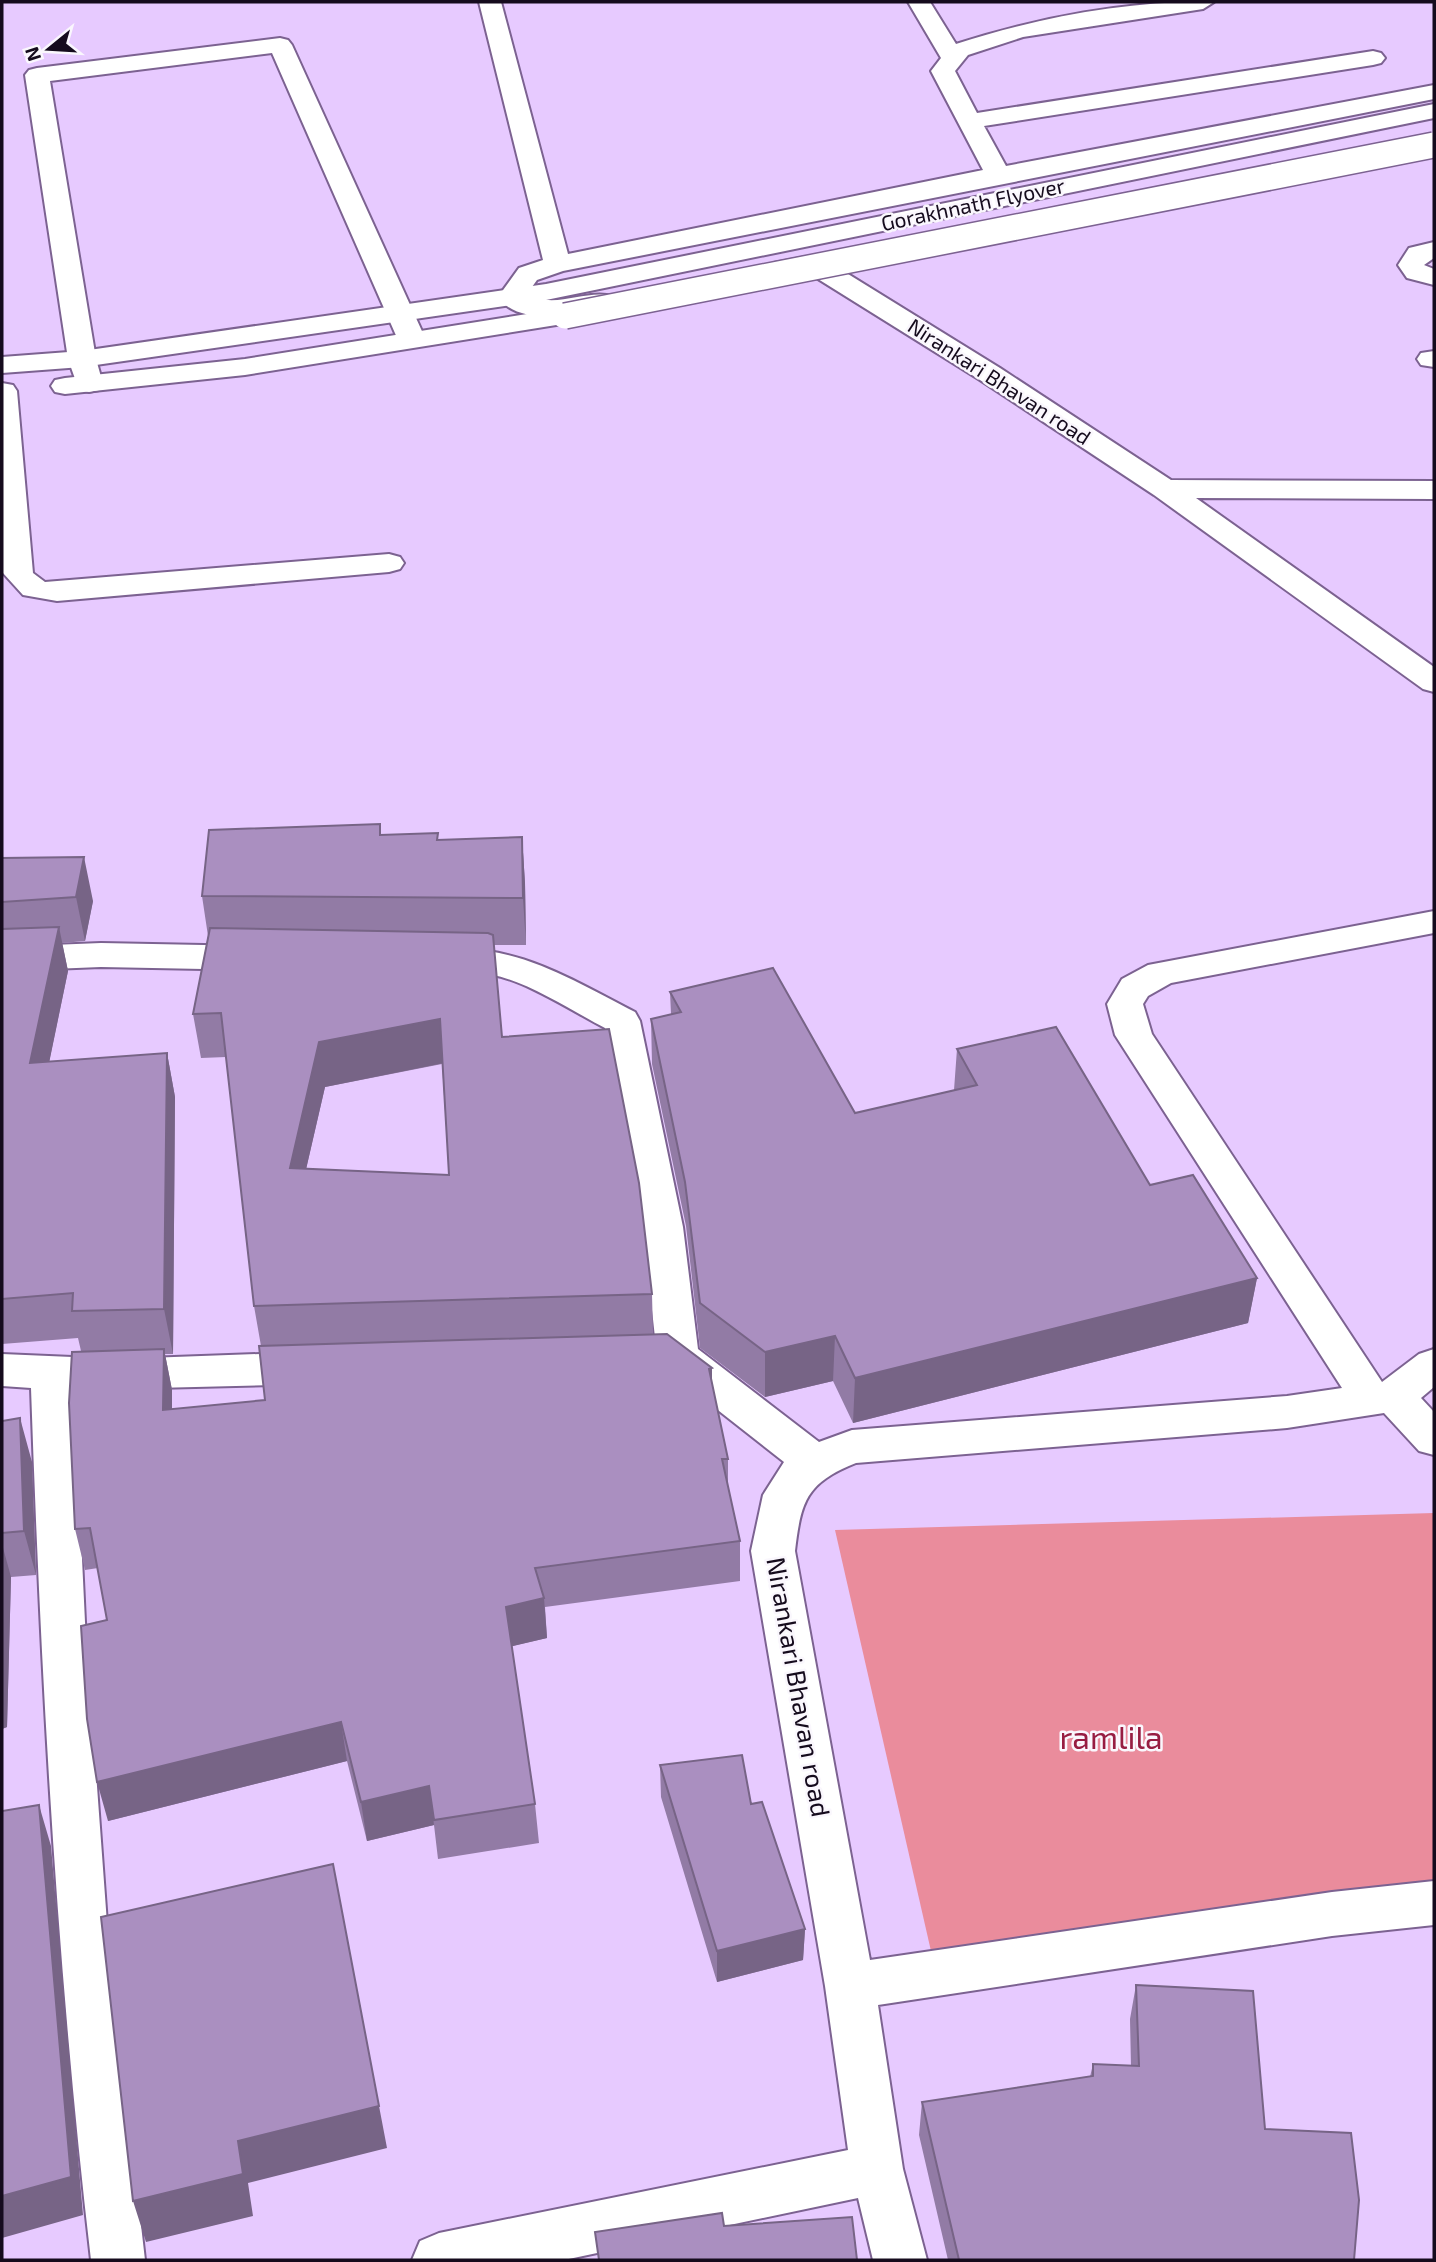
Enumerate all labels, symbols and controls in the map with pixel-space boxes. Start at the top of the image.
north arrow [14,14,84,84]
text: N [19,44,45,64]
street label: Gorakhnath Flyover [879,172,1067,235]
street label: Nirankari Bhavan road [904,312,1096,449]
street label: Nirankari Bhavan road [761,1554,838,1819]
park label: ramlila [1060,1717,1162,1755]

